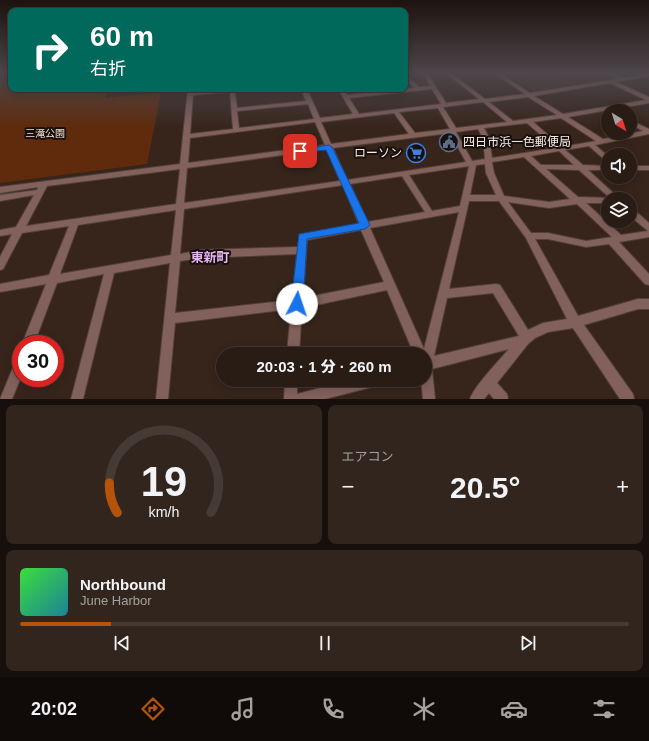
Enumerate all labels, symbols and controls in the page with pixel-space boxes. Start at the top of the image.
text: 60 m [90,21,154,52]
icon: right [24,24,76,76]
text: 右折 [90,59,126,79]
north arrow [601,104,637,140]
map controls [601,104,637,228]
park label: 三滝公園 [25,128,65,139]
public building icon: 四日市浜一色郵便局 [438,131,460,153]
pin [283,134,317,168]
place label: 四日市浜一色郵便局 [463,135,571,149]
icon: arrive [289,140,311,162]
supermarket icon: ローソン [405,142,427,164]
place label: ローソン [354,146,402,160]
button: sound [601,148,637,184]
button: layers [601,192,637,228]
district label: 東新町 [190,250,230,265]
position arrow [276,283,318,325]
speed limit sign: 30 [12,335,64,387]
text: 20:03 · 1 分 · 260 m [256,358,392,375]
text: エアコン [342,449,394,464]
text: 19 [141,457,187,504]
text: 20.5° [450,471,520,504]
text: − [342,474,354,499]
text: + [616,474,629,499]
text: km/h [148,503,179,519]
text: Northbound [80,576,166,593]
text: June Harbor [80,593,152,608]
icon: previous [111,632,133,654]
icon: pause [314,632,336,654]
icon: next [517,632,539,654]
icon: directions [139,695,167,723]
icon: music [229,695,257,723]
icon: phone [319,695,347,723]
icon: climate [410,695,438,723]
icon: car [500,695,528,723]
icon: filters [590,695,618,723]
text: 20:02 [31,699,77,719]

